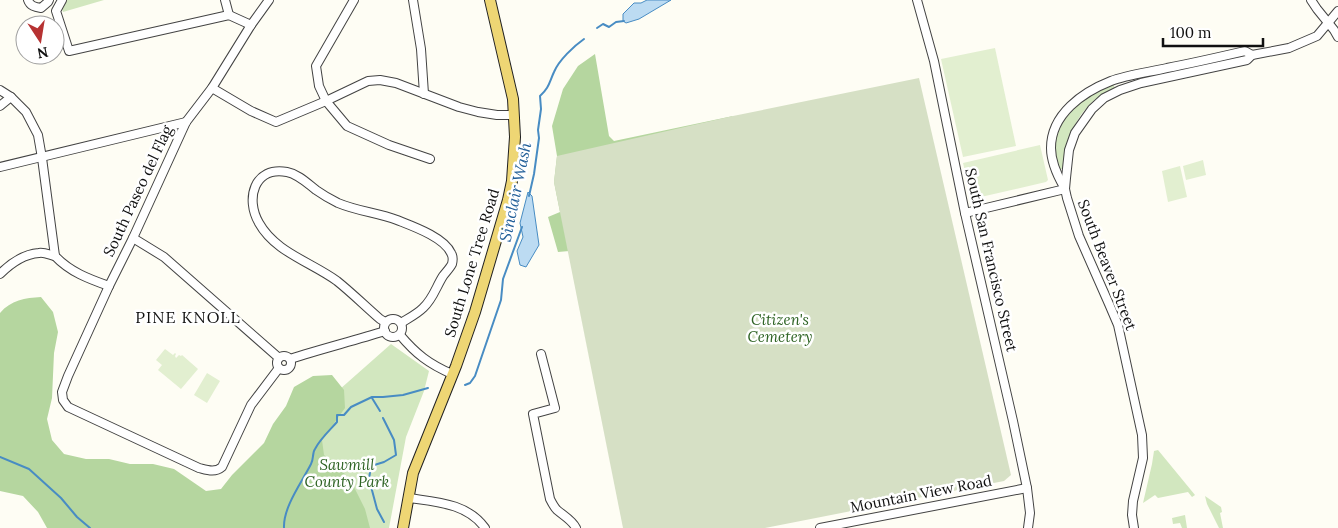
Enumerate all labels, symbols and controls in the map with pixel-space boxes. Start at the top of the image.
north arrow [15,15,65,65]
scale bar [1163,15,1263,47]
text: 100 m [1170,23,1211,42]
text: N [35,43,50,63]
street label: South Paseo del Flag [99,121,177,260]
water label: Sinclair Wash [495,140,535,244]
street label: South San Francisco Street [961,166,1022,354]
street label: South Lone Tree Road [440,186,503,339]
street label: South Beaver Street [1074,197,1141,333]
district label: PINE KNOLL [135,307,241,327]
park label: Citizen's Cemetery [747,310,813,346]
park label: Sawmill County Park [305,455,390,491]
street label: Mountain View Road [849,470,993,517]

